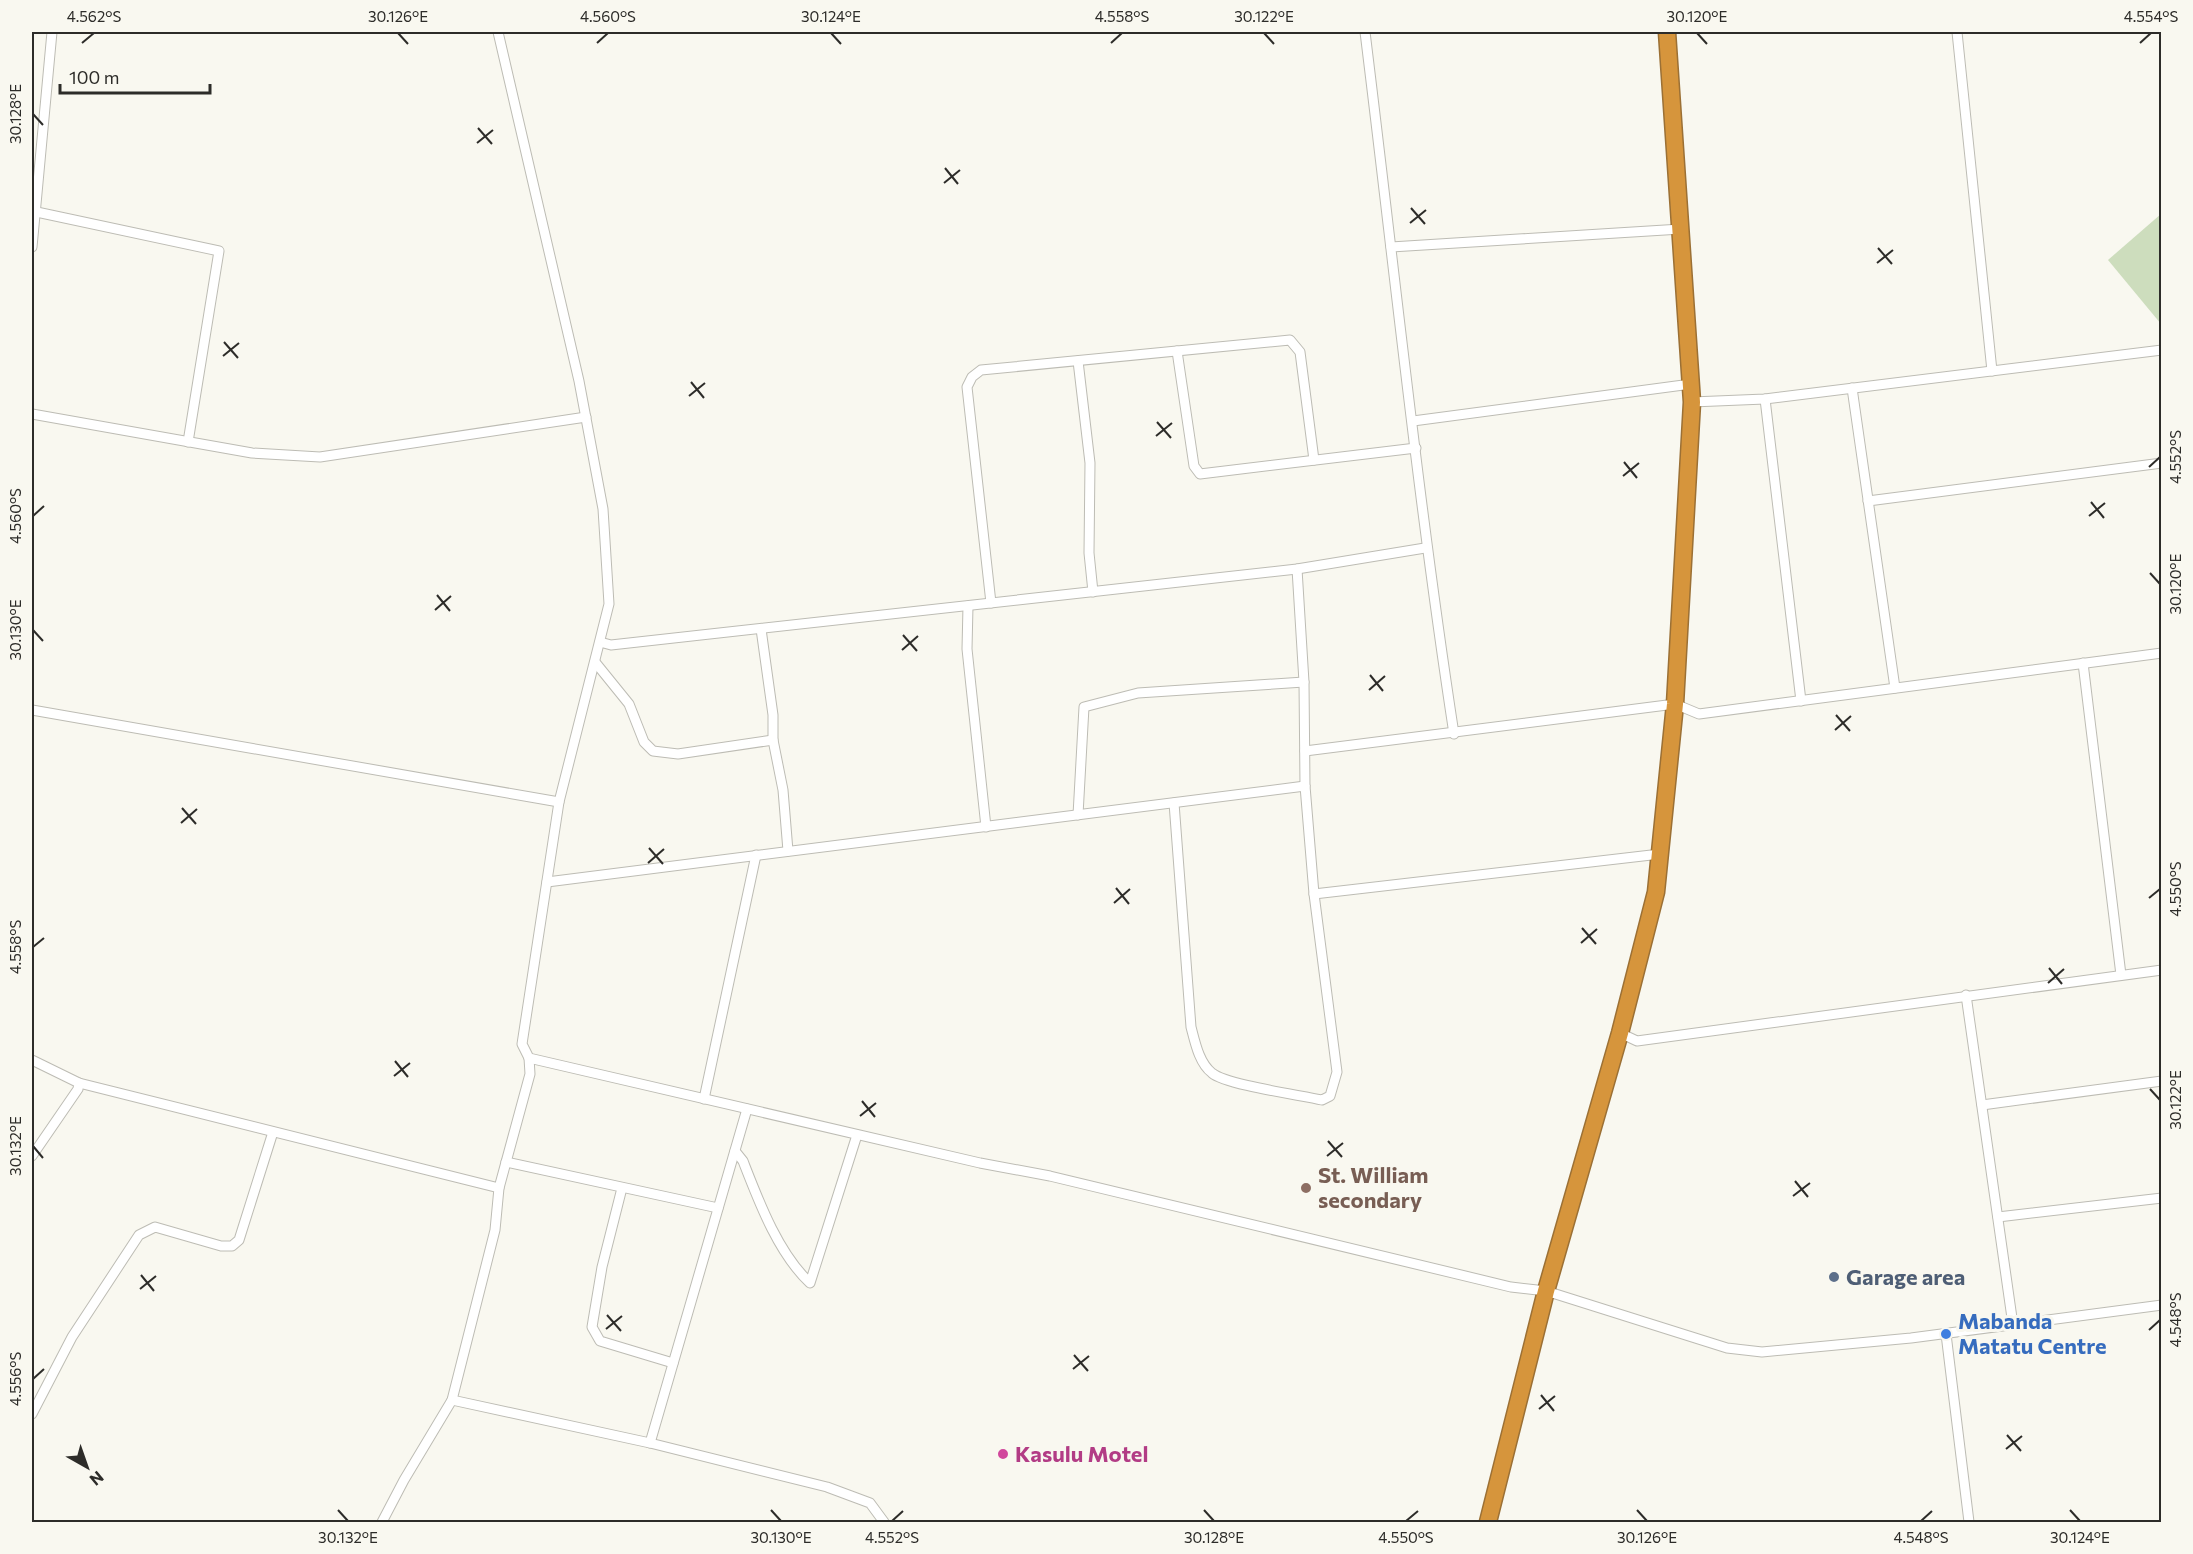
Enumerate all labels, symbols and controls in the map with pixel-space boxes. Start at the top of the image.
text: 4.562°S [67,7,121,25]
text: 30.126°E [368,7,428,25]
text: 4.560°S [580,7,636,25]
text: 30.124°E [801,7,861,25]
text: 4.558°S [1095,7,1149,25]
text: 30.122°E [1234,7,1294,25]
text: 30.120°E [1667,7,1728,25]
text: 4.554°S [2124,7,2178,25]
scale bar [60,57,210,95]
text: 100 m [69,66,119,88]
text: 30.128°E [6,84,24,144]
text: 4.552°S [2166,430,2184,484]
text: 4.560°S [6,488,24,544]
text: 30.120°E [2166,553,2184,614]
text: 30.130°E [6,599,24,661]
text: 4.550°S [2166,861,2184,917]
text: 4.558°S [6,920,24,974]
text: 30.122°E [2166,1070,2184,1130]
text: 30.132°E [6,1116,24,1176]
place label: St. William secondary [1318,1161,1428,1213]
marker: St. William secondary [1299,1181,1313,1195]
place label: Garage area [1846,1263,1965,1290]
marker: Garage area [1827,1270,1841,1284]
text: 4.548°S [2166,1292,2184,1347]
place label: Mabanda Matatu Centre [1958,1307,2107,1359]
marker: Mabanda Matatu Centre [1939,1327,1953,1341]
text: 4.556°S [6,1352,24,1406]
north arrow [57,1437,117,1497]
place label: Kasulu Motel [1015,1440,1148,1467]
marker: Kasulu Motel [996,1447,1010,1461]
text: N [86,1468,108,1490]
text: 30.132°E [318,1528,378,1546]
text: 30.130°E [750,1528,812,1546]
text: 4.552°S [865,1528,919,1546]
text: 30.128°E [1184,1528,1244,1546]
text: 4.550°S [1378,1528,1434,1546]
text: 30.126°E [1617,1528,1677,1546]
text: 4.548°S [1894,1528,1949,1546]
text: 30.124°E [2050,1528,2110,1546]

